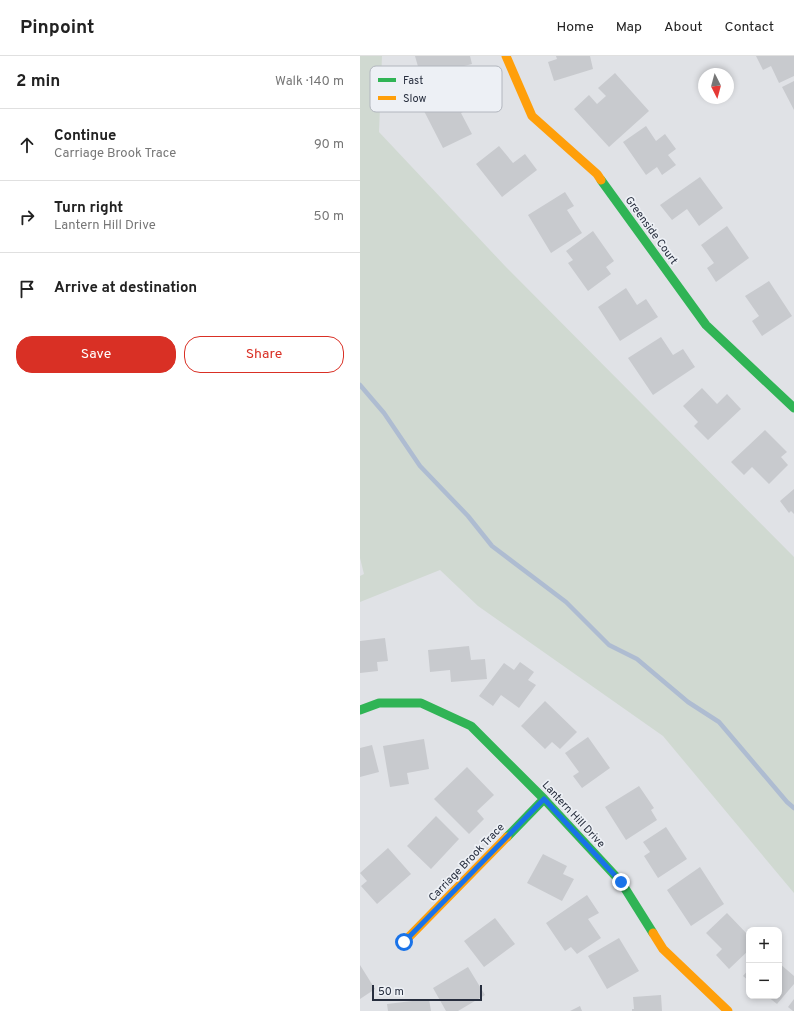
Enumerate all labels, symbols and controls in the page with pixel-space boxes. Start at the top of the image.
text: Pinpoint [20,16,95,40]
text: Home [557,19,594,36]
text: Map [616,19,642,36]
text: About [664,19,703,36]
text: Contact [725,19,774,36]
legend [370,66,502,112]
north arrow [698,68,734,104]
text: 2 min [16,71,60,93]
text: Walk · 140 m [275,74,344,90]
text: Fast [403,74,423,88]
text: Slow [403,92,426,106]
text: Continue [54,127,116,146]
icon: ahead [16,134,38,156]
text: 90 m [314,137,344,153]
text: Carriage Brook Trace [54,146,176,162]
street label: Greenside Court [622,194,681,267]
text: Turn right [54,199,123,218]
icon: right [16,206,38,228]
text: 50 m [314,209,344,225]
text: Lantern Hill Drive [54,218,156,234]
icon: arrive [16,278,38,300]
text: Arrive at destination [54,279,197,298]
button: Save [16,336,176,373]
button: Share [184,336,344,373]
street label: Lantern Hill Drive [539,778,608,851]
street label: Carriage Brook Trace [426,821,508,905]
route end [612,873,630,891]
map controls [746,927,782,999]
button: + [746,927,782,963]
route start [395,933,413,951]
button: − [746,963,782,999]
scale bar [372,983,482,1002]
text: 50 m [378,985,404,999]

